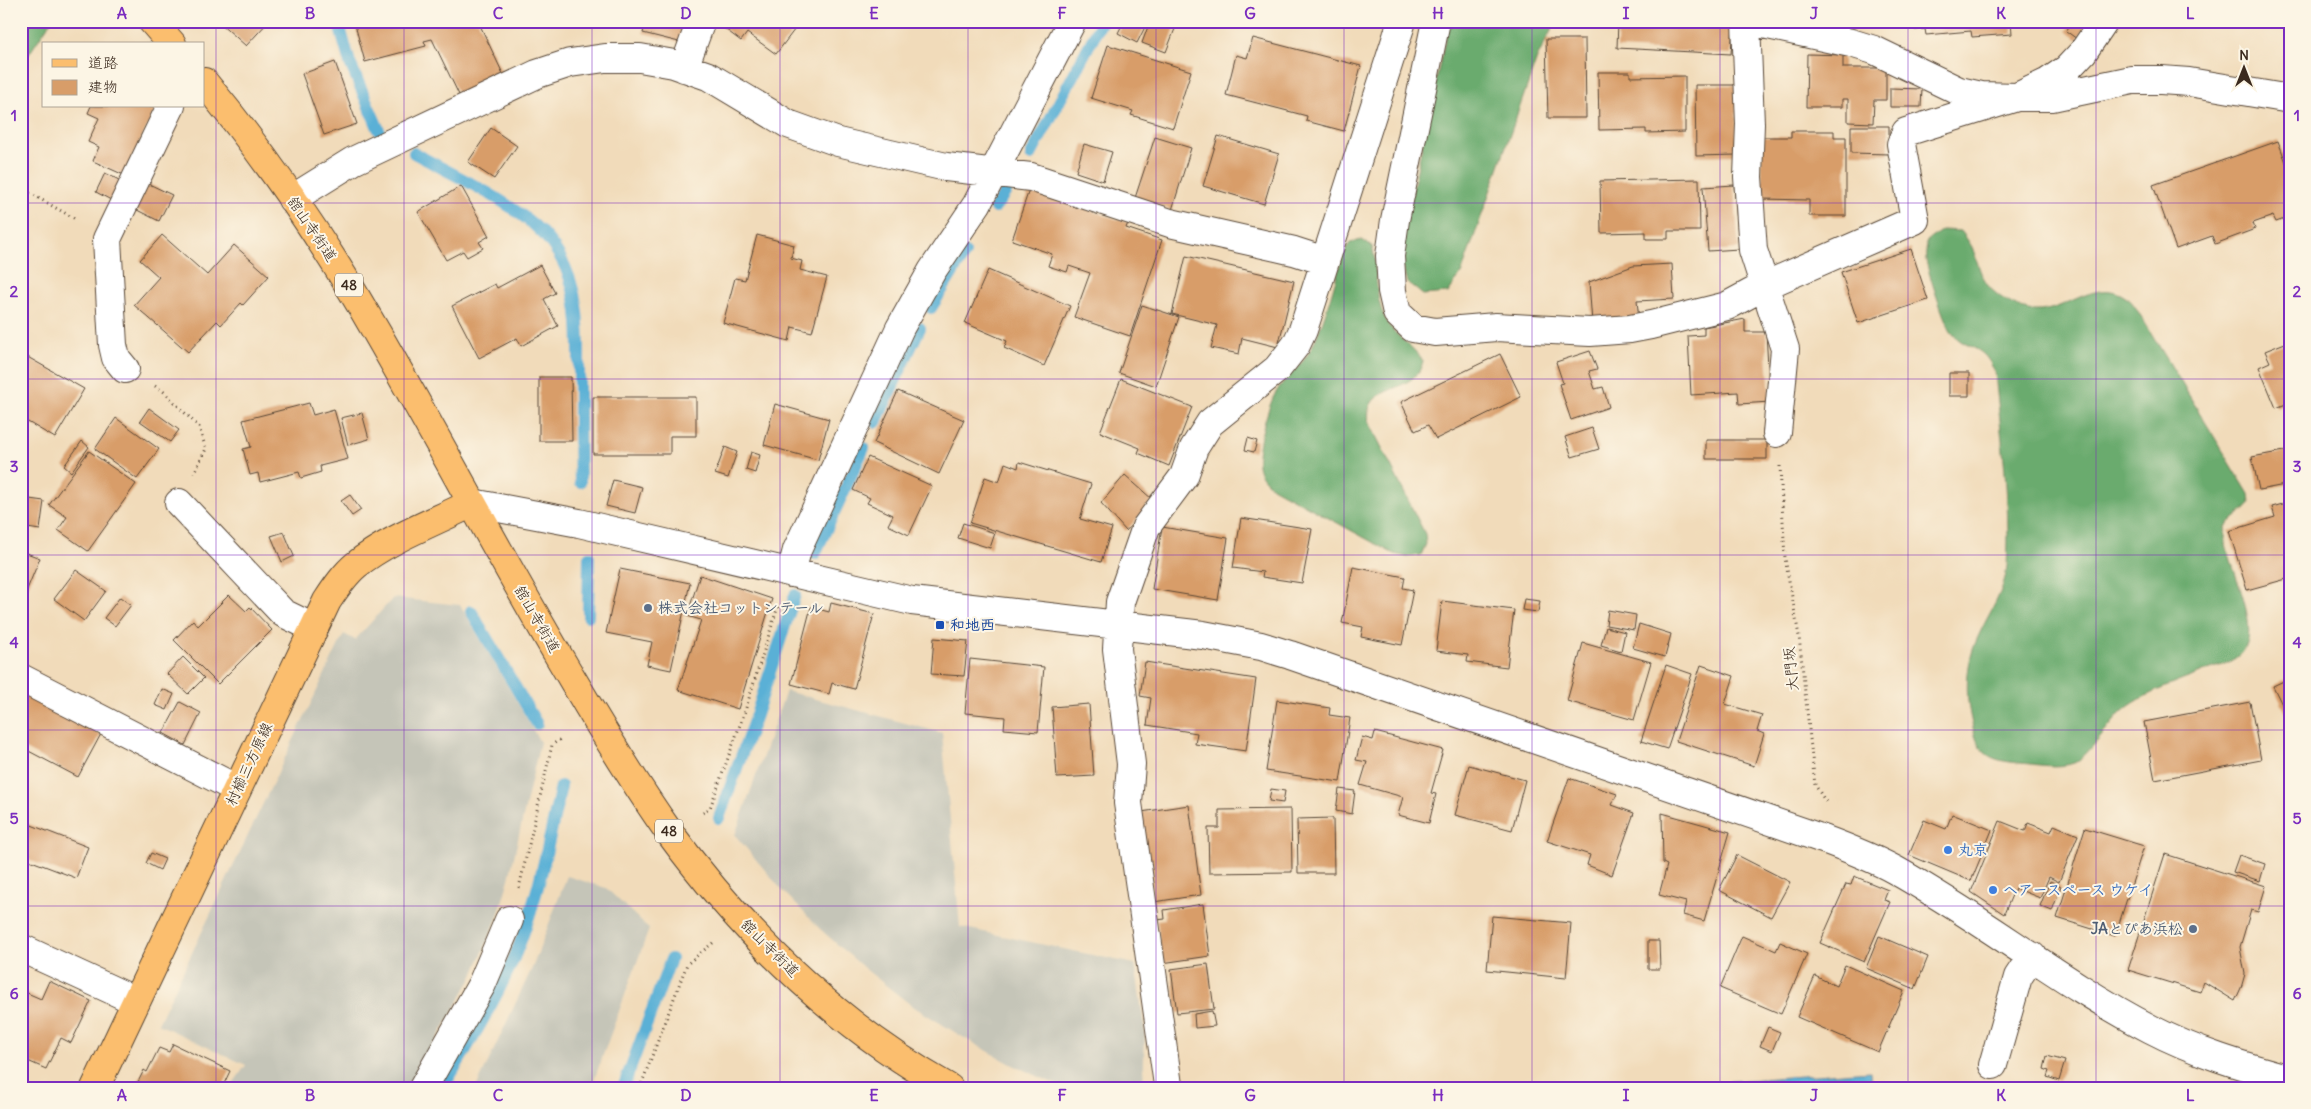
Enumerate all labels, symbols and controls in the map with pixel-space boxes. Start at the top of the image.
text: A [117,3,127,23]
text: B [305,3,316,23]
text: C [493,3,504,23]
text: D [680,3,692,23]
text: E [869,3,879,23]
text: F [1057,3,1067,23]
text: G [1244,3,1256,23]
text: H [1432,3,1444,23]
text: I [1623,3,1630,23]
text: J [1810,3,1819,23]
text: K [1996,3,2006,23]
text: L [2186,3,2195,23]
legend [42,42,205,108]
north arrow [2218,42,2268,92]
text: N [2239,46,2249,64]
text: 道路 [88,53,118,72]
text: 建物 [88,77,118,96]
text: 1 [11,105,17,125]
text: 1 [2294,105,2300,125]
street label: 舘山寺街道 [284,192,341,265]
road number: 48 [335,274,363,296]
text: 2 [10,281,19,301]
text: 2 [2293,281,2302,301]
text: 3 [9,456,19,476]
text: 3 [2292,456,2302,476]
street label: 舘山寺街道 [510,582,564,656]
place label: 株式会社コットンテール [658,598,824,617]
marker: 株式会社コットンテール [642,602,654,614]
place label: 和地西 [950,615,995,634]
marker: 和地西 [934,619,946,631]
text: 4 [9,632,19,652]
text: 4 [2292,632,2302,652]
street label: 大門坂 [1779,646,1802,692]
street label: 村櫛三方原線 [221,719,276,809]
text: 5 [9,808,19,828]
text: 5 [2292,808,2302,828]
road number: 48 [655,819,683,842]
place label: 丸京 [1958,840,1988,859]
marker: 丸京 [1942,844,1954,856]
place label: ヘアースペース ウケイ [2003,880,2153,899]
marker: ヘアースペース ウケイ [1987,884,1999,896]
street label: 舘山寺街道 [737,914,804,981]
place label: JAとぴあ浜松 [2091,919,2183,938]
marker: JAとぴあ浜松 [2187,923,2199,935]
text: 6 [9,983,19,1003]
text: 6 [2292,983,2302,1003]
text: A [117,1085,127,1105]
text: B [305,1085,316,1105]
text: C [493,1085,504,1105]
text: D [680,1085,692,1105]
text: E [869,1085,879,1105]
text: F [1057,1085,1067,1105]
text: G [1244,1085,1256,1105]
text: H [1432,1085,1444,1105]
text: I [1623,1085,1630,1105]
text: J [1810,1085,1819,1105]
text: K [1996,1085,2006,1105]
text: L [2186,1085,2195,1105]

